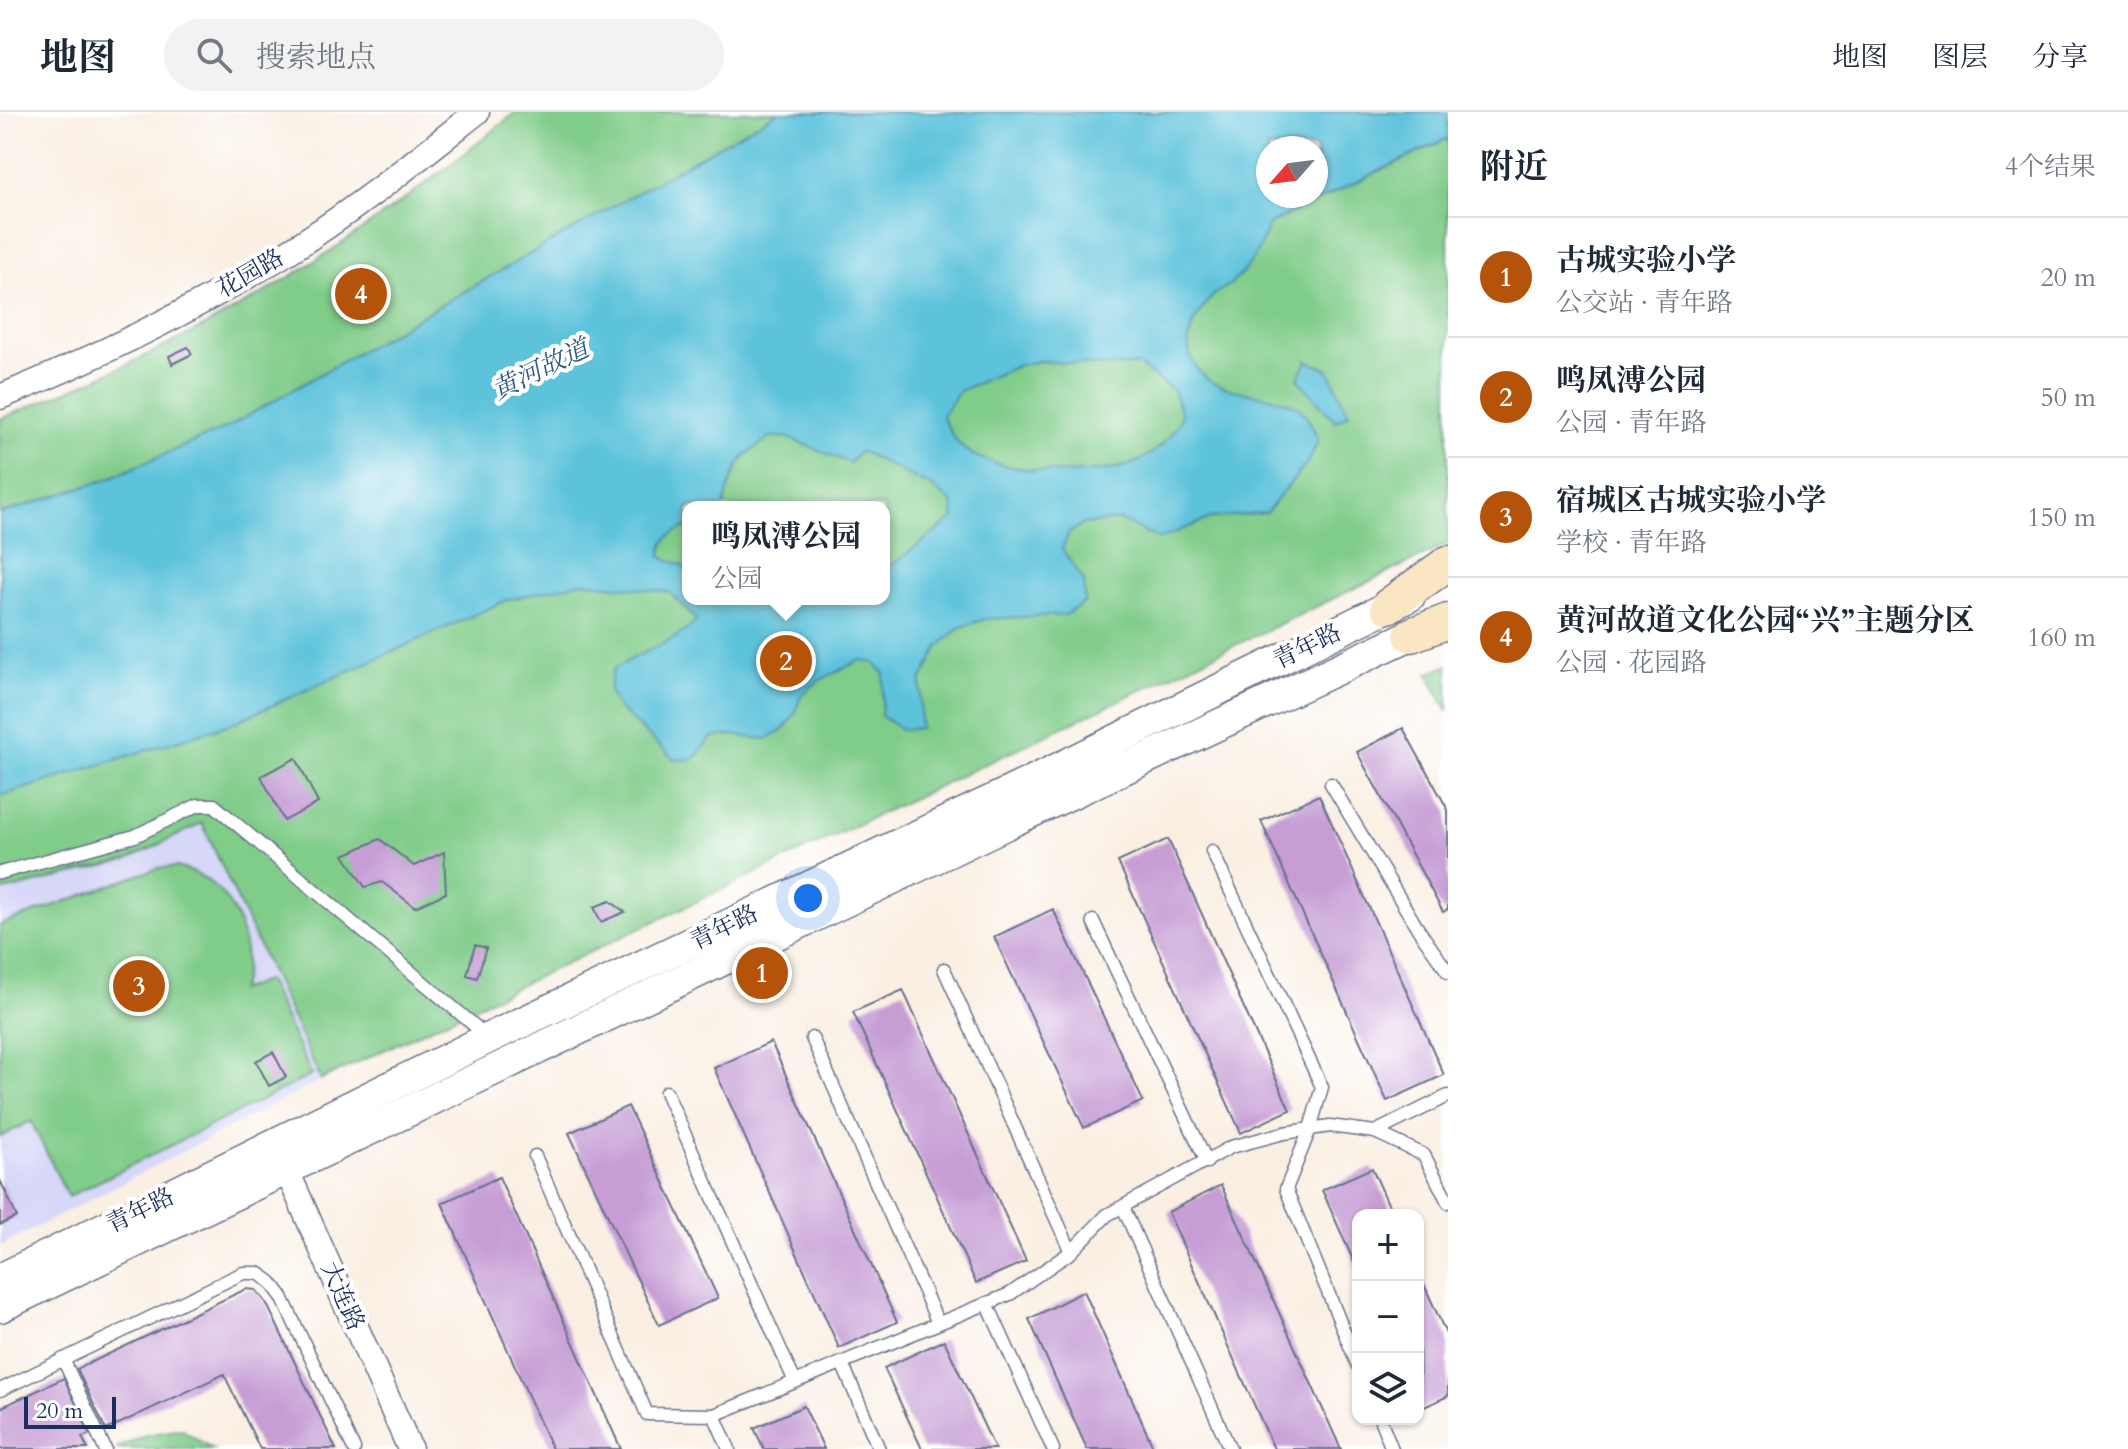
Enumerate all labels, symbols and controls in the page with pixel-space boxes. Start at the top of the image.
search box [164,19,724,91]
text: 地图 [40,32,116,84]
icon: search [192,33,236,77]
text: 搜索地点 [256,37,376,78]
text: 地图 [1832,38,1888,76]
text: 图层 [1932,38,1988,76]
text: 分享 [2032,38,2088,76]
north arrow [1256,136,1328,208]
text: 附近 [1480,144,1548,190]
text: 4个结果 [2005,149,2096,184]
text: 古城实验小学 [1556,240,1736,281]
street label: 花园路 [211,241,290,306]
text: 1 [1499,260,1513,295]
text: 20 m [2040,260,2096,295]
pin: 4 [335,264,387,324]
text: 公交站 · 青年路 [1556,285,1733,320]
water label: 黄河故道 [486,329,598,408]
text: 鸣凤溥公园 [1556,360,1706,401]
text: 2 [1499,380,1513,415]
text: 50 m [2040,380,2096,415]
text: 公园 · 青年路 [1556,405,1707,440]
text: 宿城区古城实验小学 [1556,480,1826,521]
text: 3 [1499,500,1513,535]
text: 150 m [2027,500,2096,535]
popup [682,501,890,605]
text: 鸣凤溥公园 [711,516,861,557]
text: 学校 · 青年路 [1556,525,1707,560]
text: 公园 [711,561,763,596]
text: 黄河故道文化公园“兴”主题分区 [1556,600,1974,641]
street label: 青年路 [1268,616,1347,677]
text: 4 [1499,620,1513,655]
text: 160 m [2027,620,2096,655]
pin: 2 [760,631,812,691]
text: 公园 · 花园路 [1556,645,1707,680]
your location [788,878,828,918]
street label: 青年路 [685,897,764,958]
pin: 1 [736,943,788,1003]
pin: 3 [113,956,165,1016]
street label: 青年路 [101,1180,180,1241]
map controls [1352,1209,1424,1425]
button: + [1352,1209,1424,1281]
street label: 大连路 [313,1257,372,1336]
button: − [1352,1281,1424,1353]
button: layers [1352,1353,1424,1425]
scale bar [24,1393,116,1429]
text: 20 m [36,1396,83,1426]

